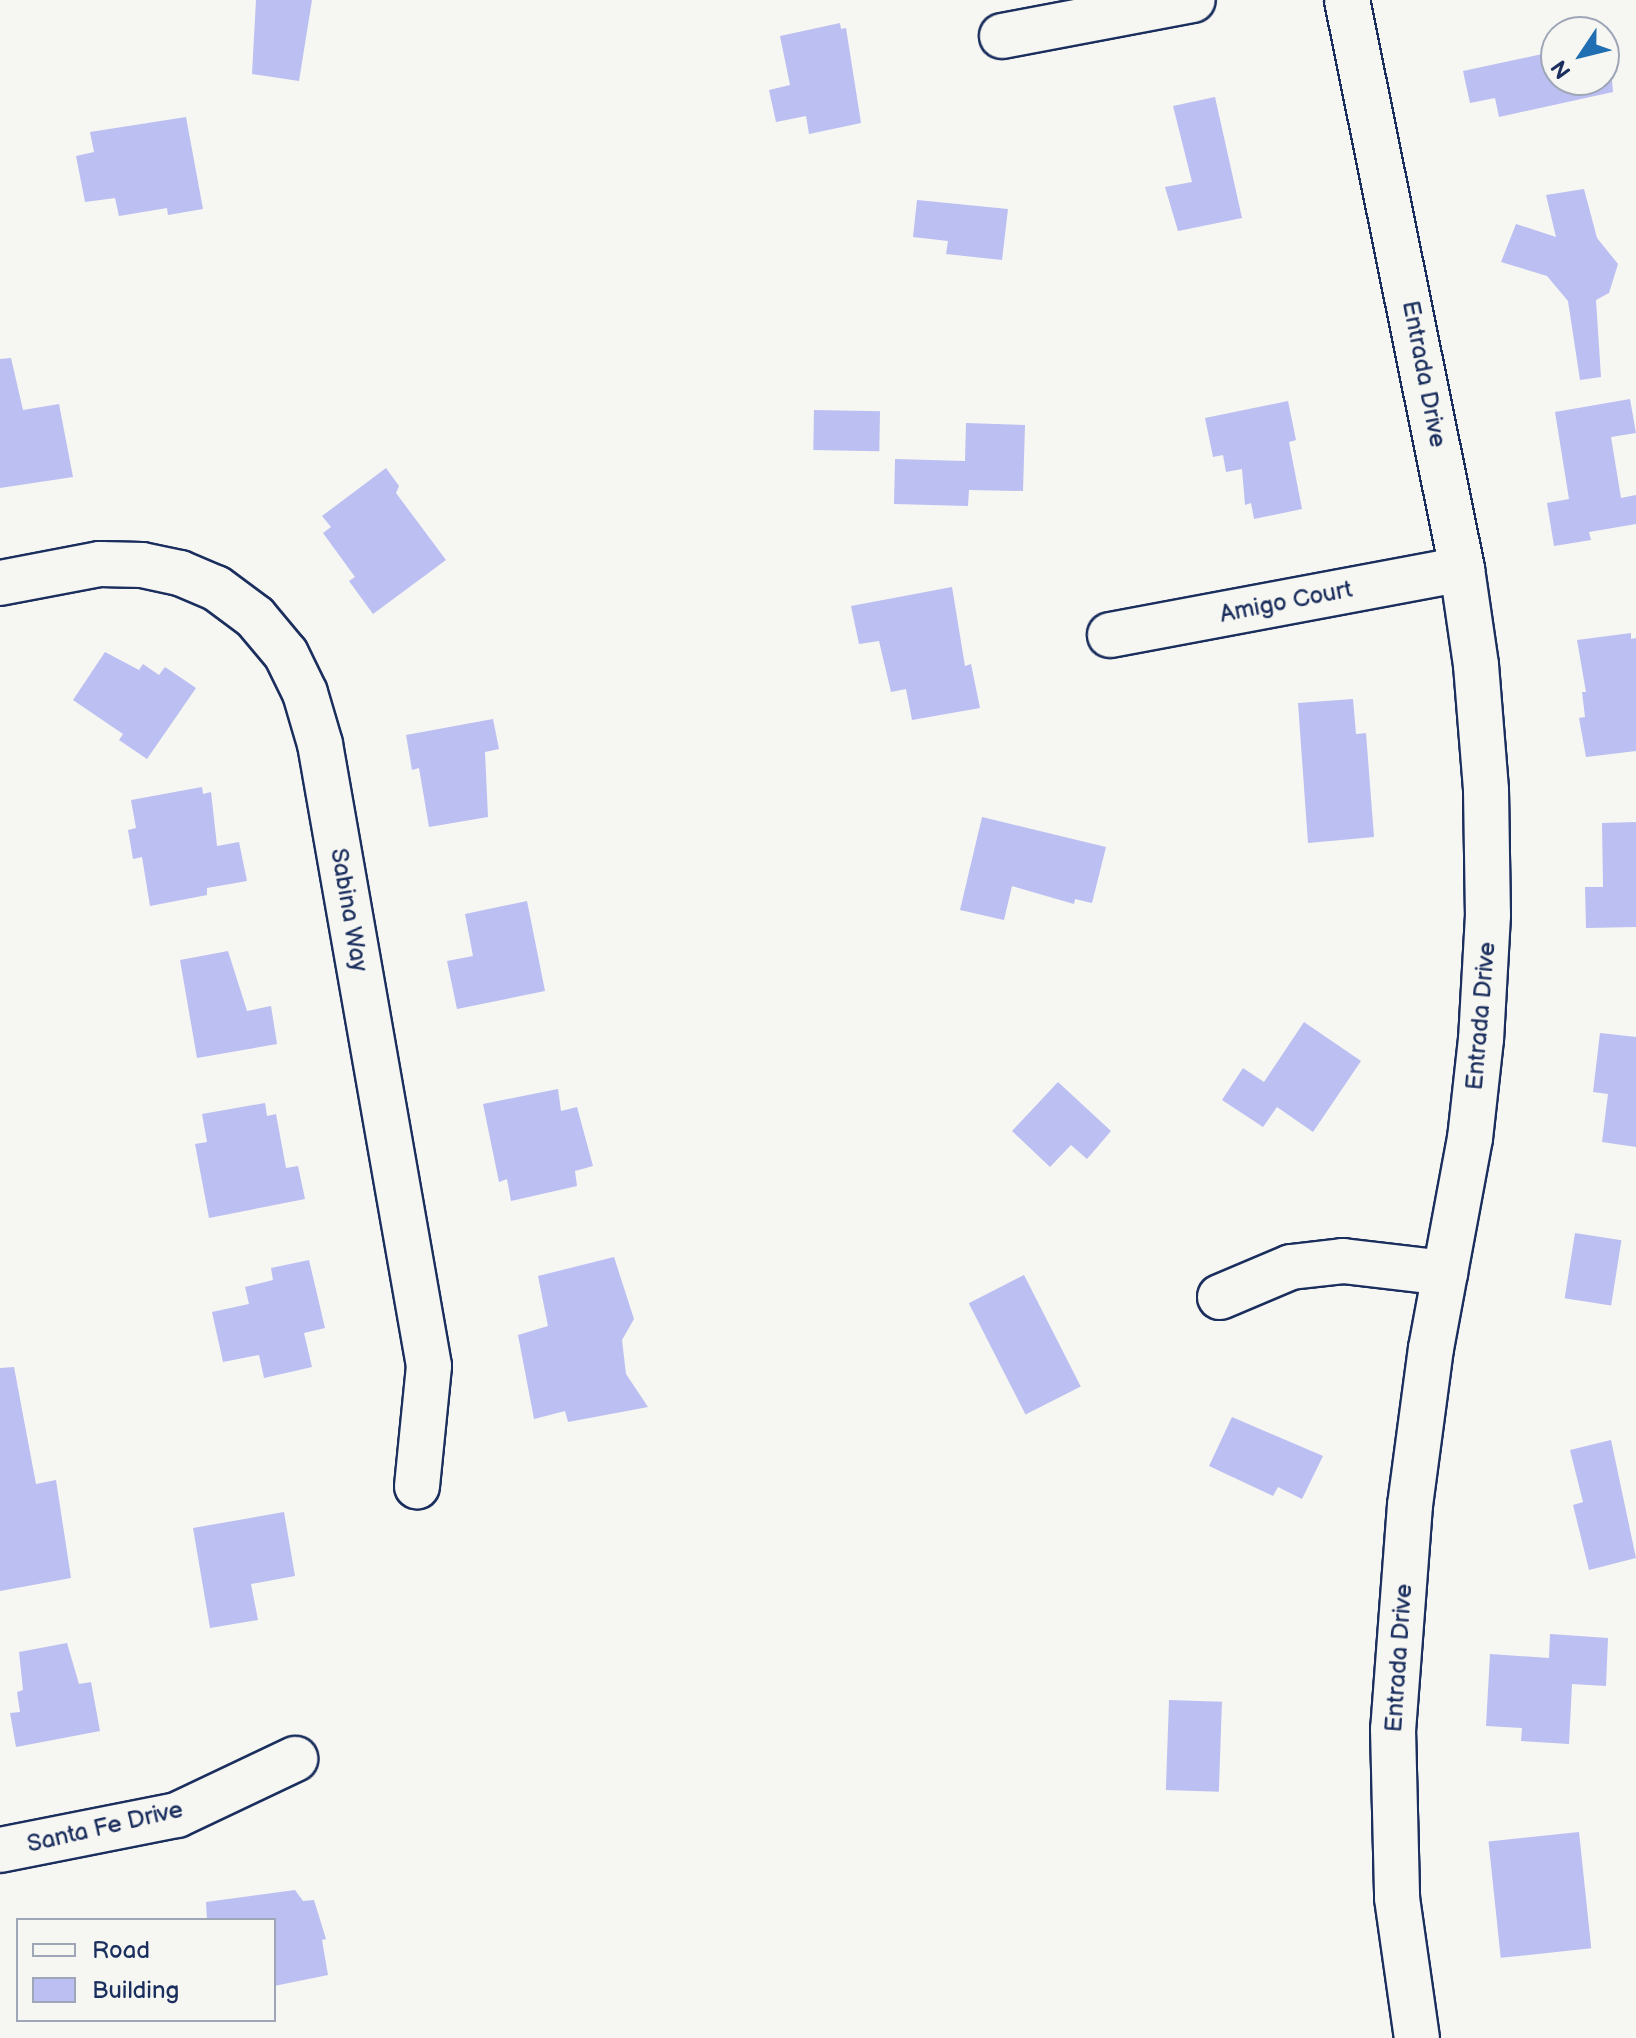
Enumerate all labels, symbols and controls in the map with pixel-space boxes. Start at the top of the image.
north arrow [1540,16,1620,96]
text: N [1546,54,1577,83]
street label: Entrada Drive [1396,298,1452,450]
street label: Amigo Court [1217,575,1355,629]
street label: Sabina Way [324,846,374,974]
street label: Entrada Drive [1460,941,1502,1091]
street label: Entrada Drive [1379,1583,1419,1733]
street label: Santa Fe Drive [24,1795,186,1859]
legend [16,1918,276,2022]
text: Road [92,1936,150,1965]
text: Building [92,1976,179,2005]

